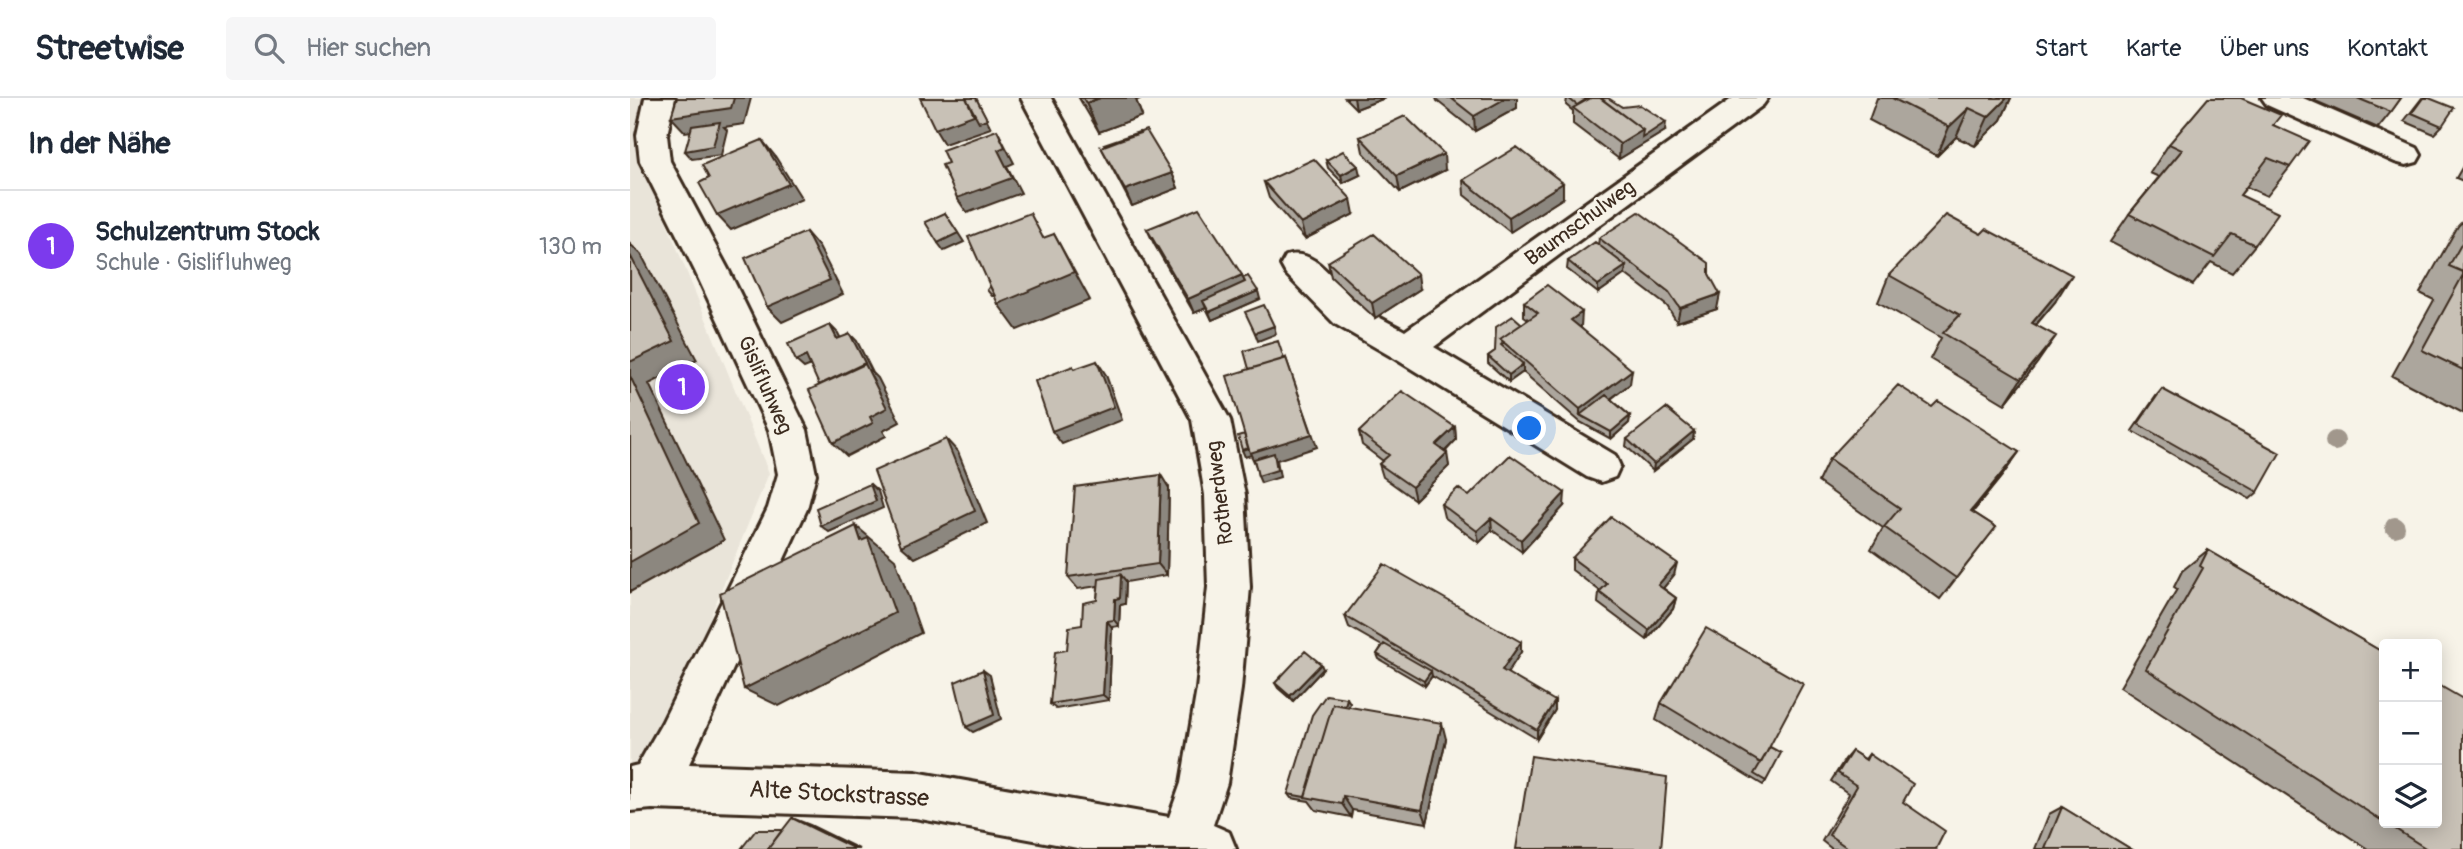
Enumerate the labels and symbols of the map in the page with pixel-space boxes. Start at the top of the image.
street label: Baumschulweg [1519,174,1641,272]
street label: Gislifluhweg [731,332,799,438]
pin: 1 [659,361,705,413]
your location [1512,411,1546,445]
street label: Rotherdweg [1200,439,1240,547]
street label: Alte Stockstrasse [748,775,930,813]

